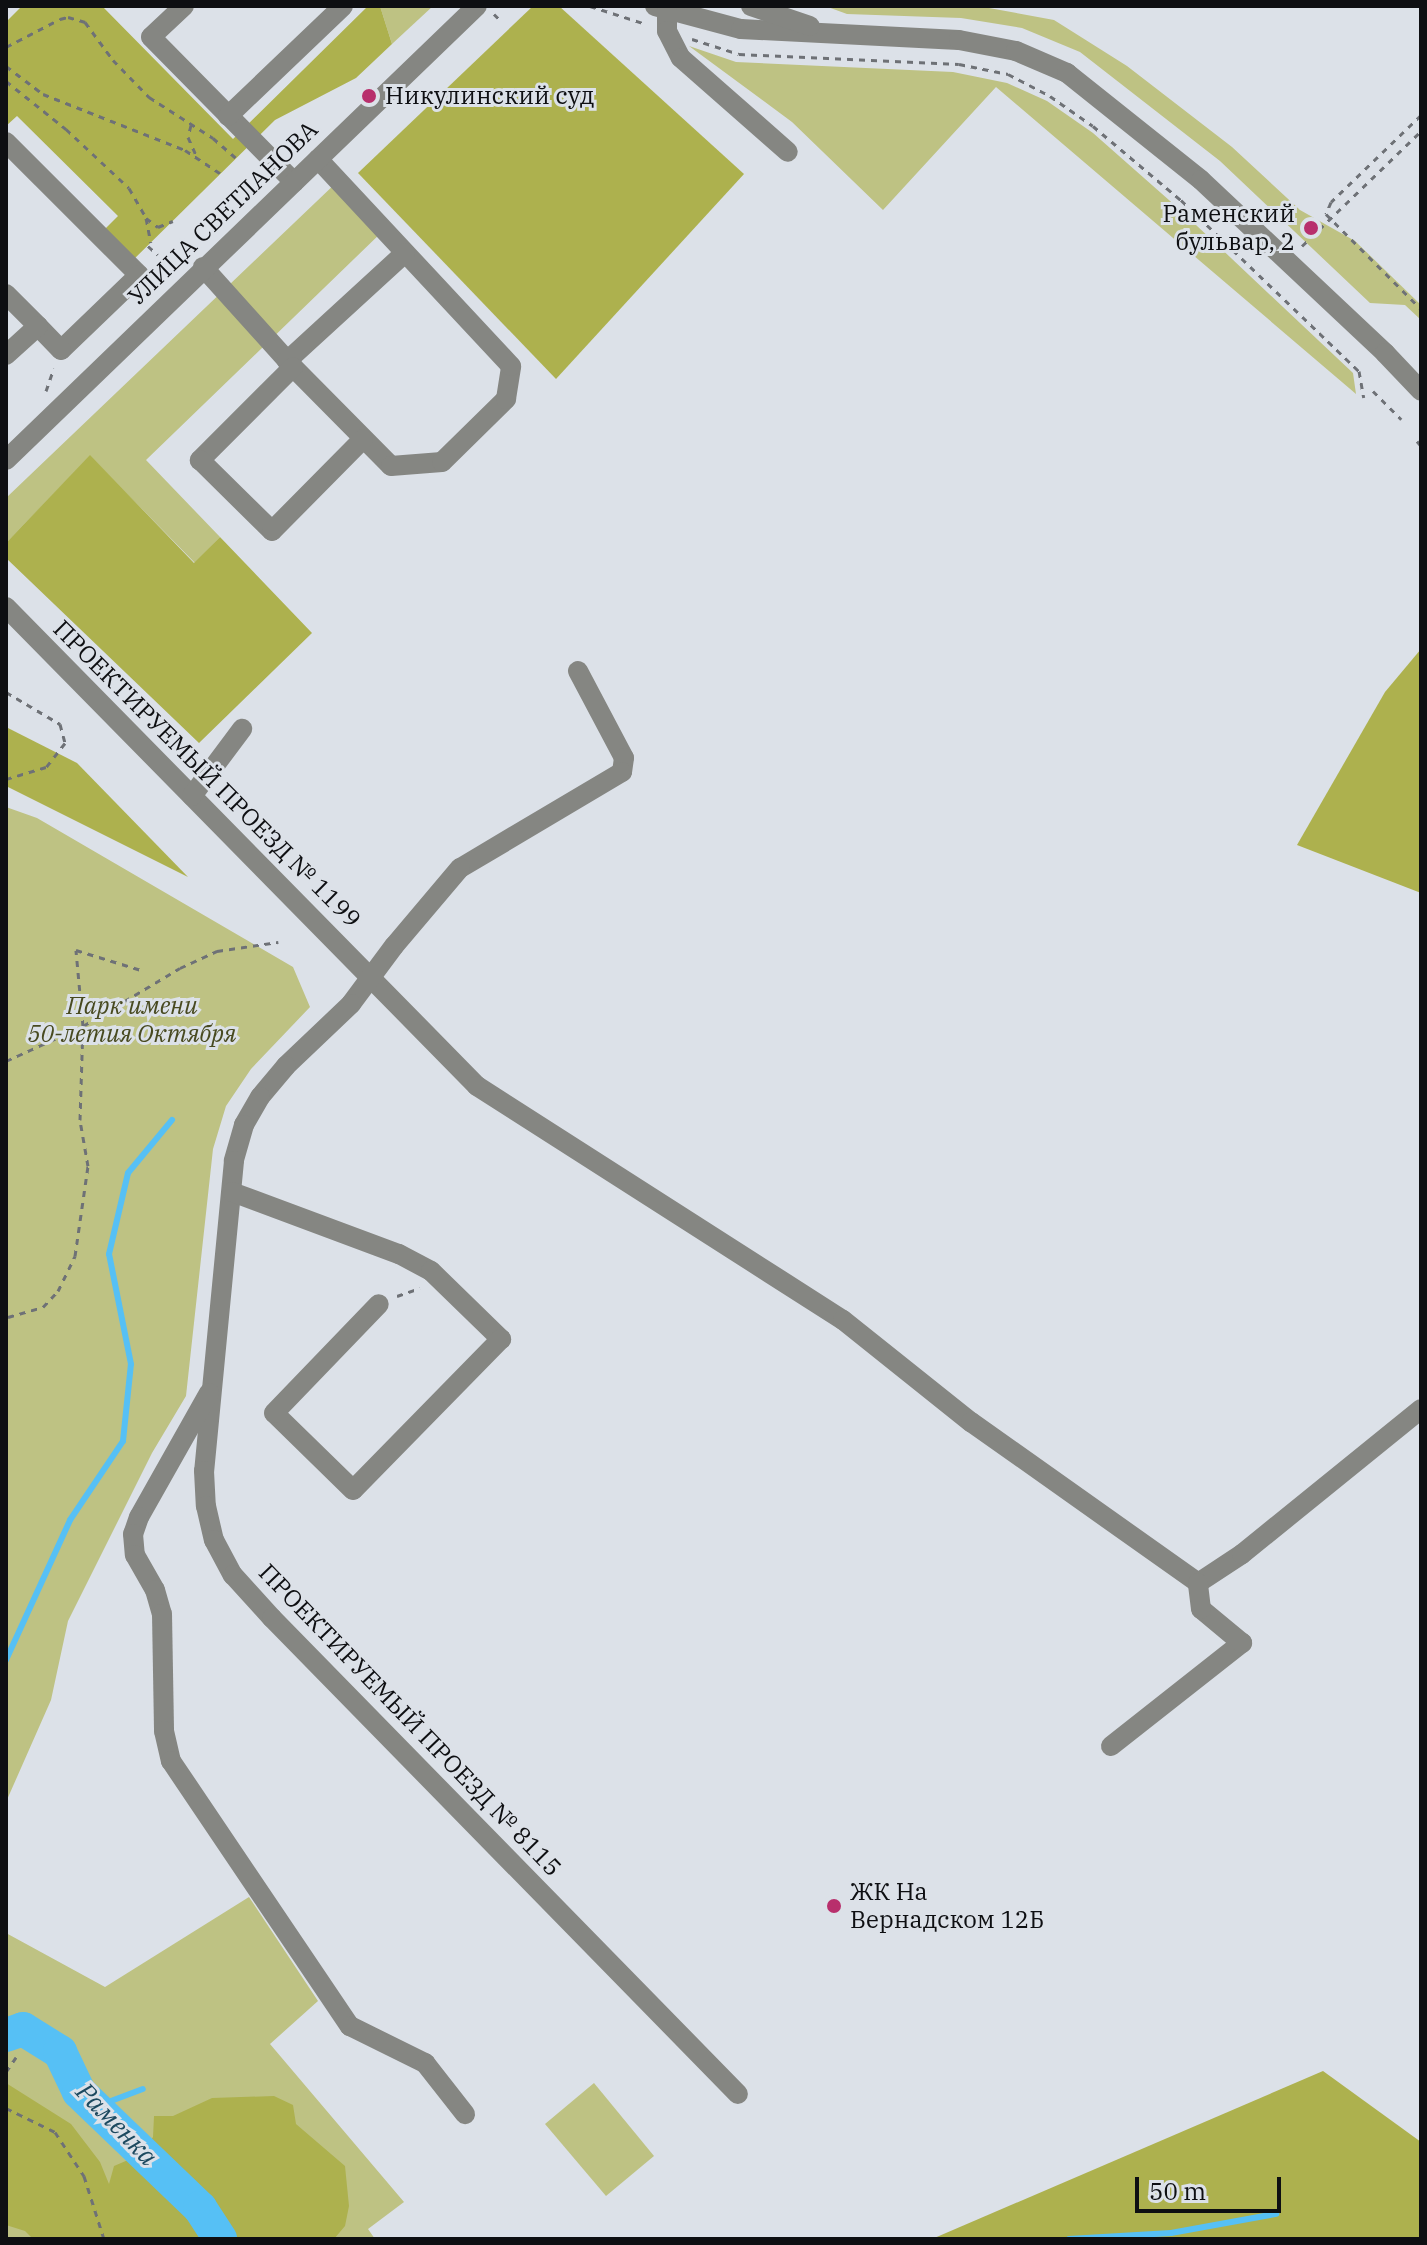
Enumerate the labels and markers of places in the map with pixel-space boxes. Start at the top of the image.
place label: Никулинский суд [385,82,594,110]
marker: Никулинский суд [360,87,378,105]
place label: Раменский бульвар, 2 [1162,200,1295,256]
marker: Раменский бульвар, 2 [1302,219,1320,237]
place label: ЖК На Вернадском 12Б [850,1878,1044,1934]
marker: ЖК На Вернадском 12Б [825,1897,843,1915]

